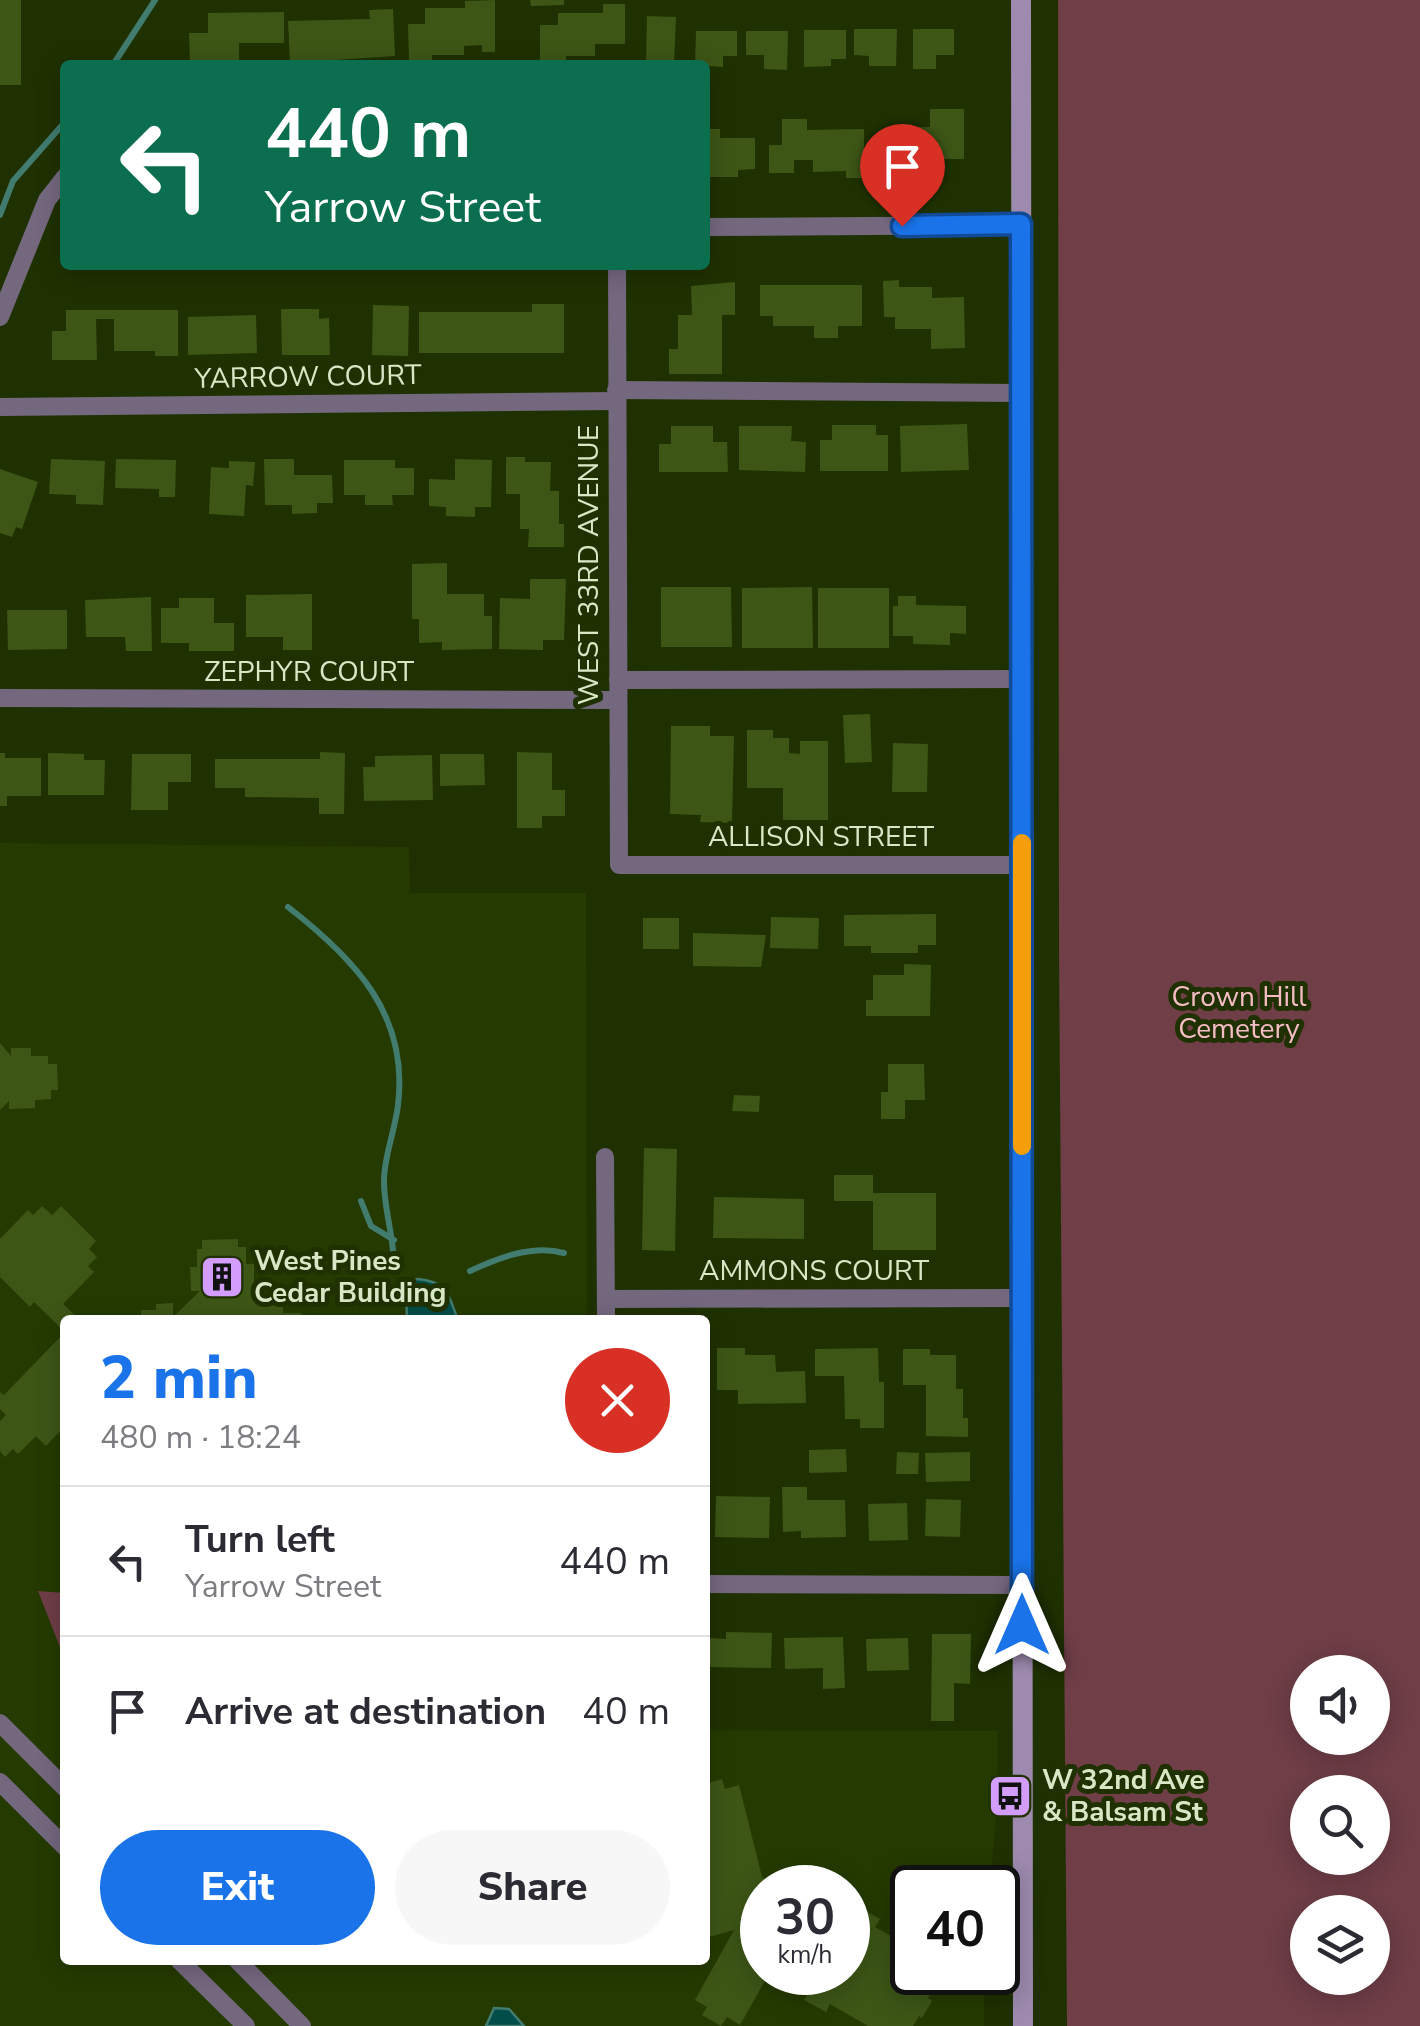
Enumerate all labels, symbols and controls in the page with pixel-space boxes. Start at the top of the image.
text: 440 m [265,86,471,182]
icon: left [100,100,230,230]
pin [860,124,945,227]
icon: arrive [875,139,930,194]
text: Yarrow Street [265,177,541,238]
street label: YARROW COURT [193,356,422,398]
street label: WEST 33RD AVENUE [570,425,608,705]
street label: ZEPHYR COURT [204,653,414,691]
street label: ALLISON STREET [708,818,934,856]
park label: Crown Hill Cemetery [1171,978,1307,1048]
place label: West Pines Cedar Building [254,1242,447,1312]
street label: AMMONS COURT [699,1252,929,1290]
building icon: West Pines Cedar Building [199,1254,245,1300]
text: 2 min [100,1337,258,1419]
button: close [565,1348,670,1453]
text: 480 m · 18:24 [100,1416,301,1459]
text: Turn left [185,1514,335,1565]
icon: left [100,1534,155,1589]
text: 440 m [559,1536,670,1587]
text: Yarrow Street [185,1565,381,1608]
position arrow [970,1573,1074,1677]
map controls [1290,1655,1390,1995]
button: sound [1290,1655,1390,1755]
icon: arrive [100,1684,155,1739]
text: Arrive at destination [185,1686,546,1737]
text: 40 m [582,1686,670,1737]
place label: W 32nd Ave & Balsam St [1042,1761,1205,1831]
bus stop icon: W 32nd Ave & Balsam St [987,1773,1033,1819]
button: search [1290,1775,1390,1875]
button: Exit [100,1830,375,1945]
button: Share [395,1830,670,1945]
speed limit sign: 40 [890,1865,1020,1995]
text: 30 [775,1883,835,1952]
button: layers [1290,1895,1390,1995]
text: km/h [777,1938,833,1972]

